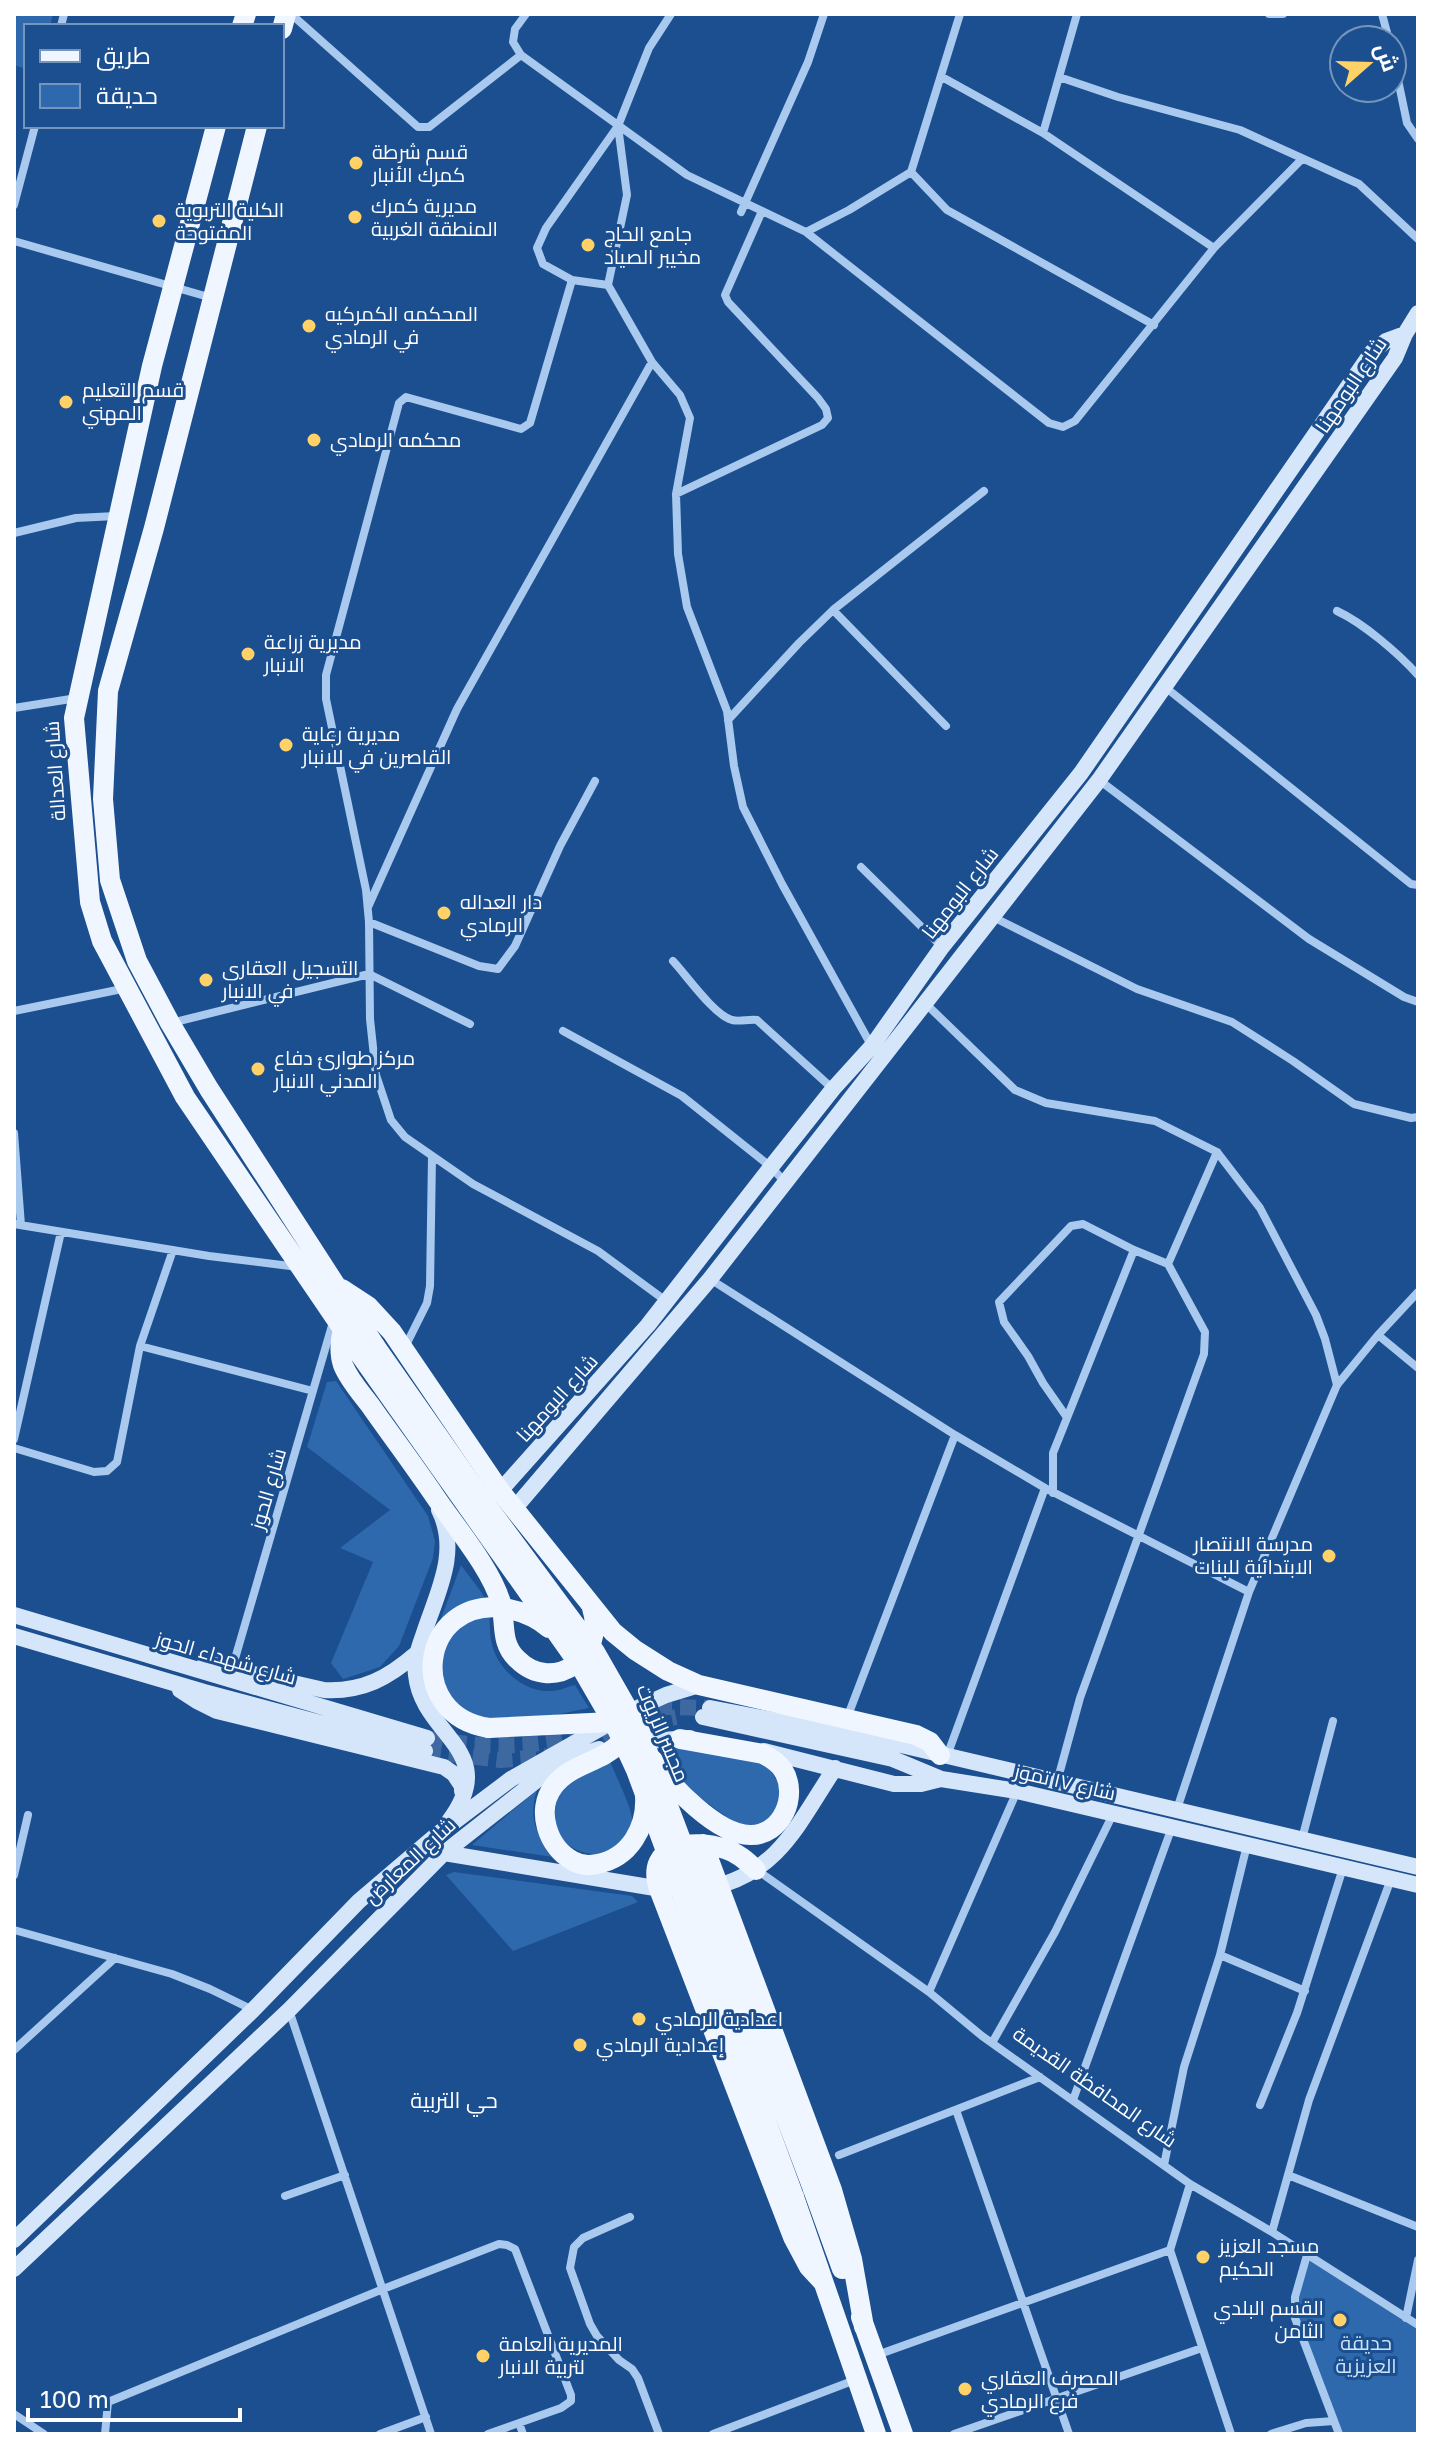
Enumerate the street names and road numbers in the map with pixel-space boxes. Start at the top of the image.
street label: شارع البومهنا [1309,332,1393,438]
street label: شارع العدالة [39,720,72,822]
street label: شارع البومهنا [916,842,1005,945]
street label: شارع البومهنا [511,1348,604,1448]
street label: شارع الحوز [244,1445,293,1534]
street label: شارع شهداء الحوز [151,1625,299,1691]
street label: مجسر الزيوت [632,1680,695,1786]
street label: شارع ١٧ تموز [1011,1758,1118,1807]
street label: شارع المعارض [359,1812,462,1911]
street label: شارع المحافظة القديمة [1007,2021,1182,2154]

